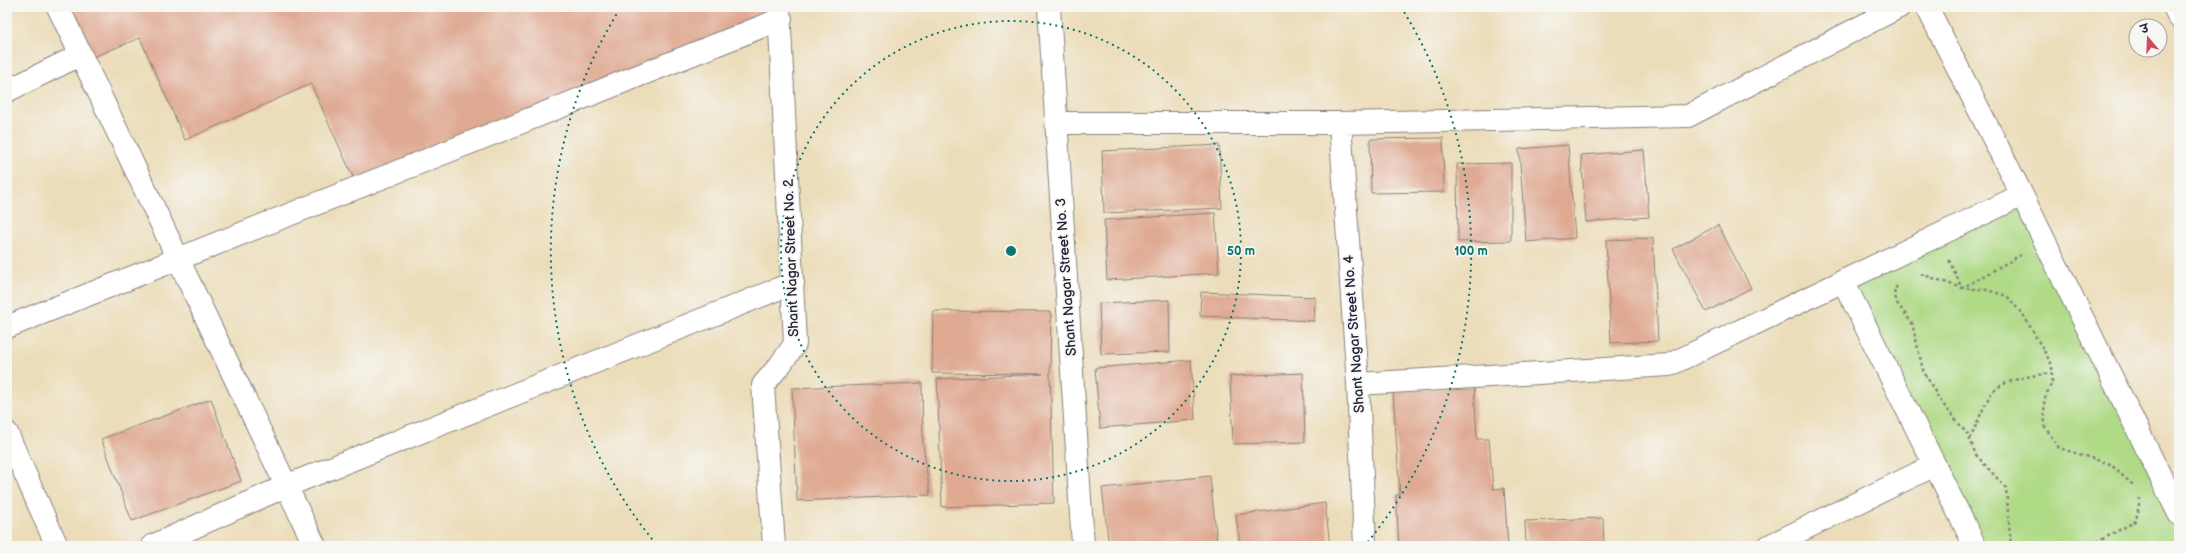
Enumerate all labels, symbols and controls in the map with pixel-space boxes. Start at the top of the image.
north arrow [2128,18,2168,58]
text: उ [2138,21,2152,37]
street label: Shant Nagar Street No. 2 [780,178,802,337]
street label: Shant Nagar Street No. 3 [1052,197,1080,357]
centre of rings [1004,244,1018,258]
text: 50 m [1227,244,1255,259]
text: 100 m [1454,244,1488,259]
street label: Shant Nagar Street No. 4 [1340,254,1368,414]

